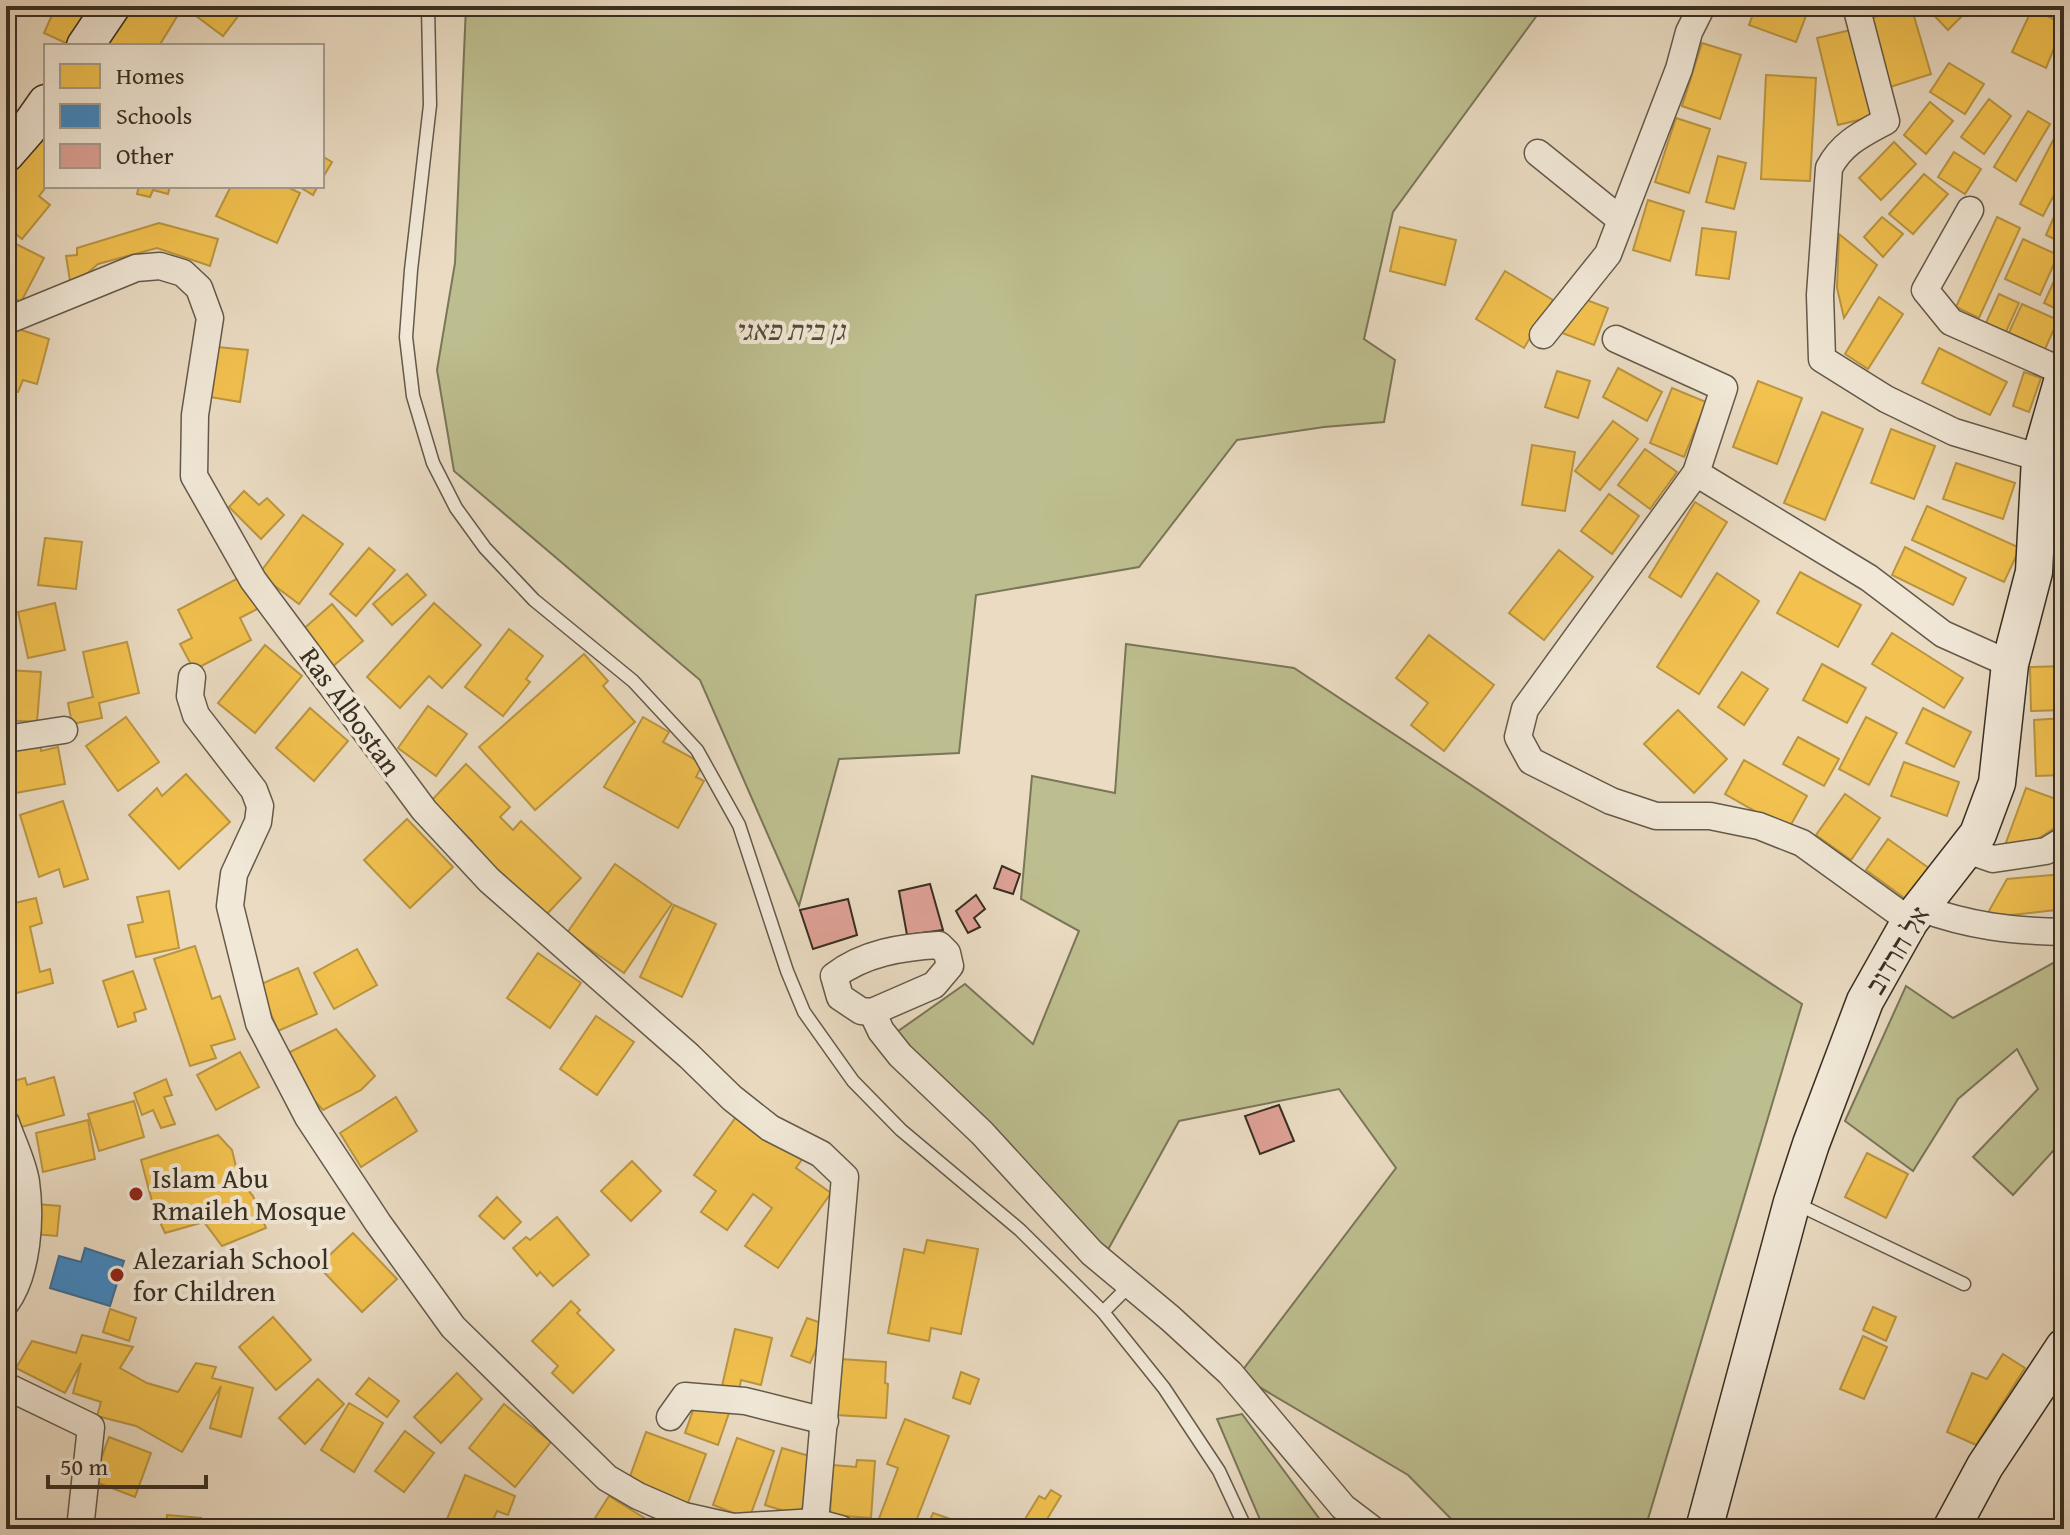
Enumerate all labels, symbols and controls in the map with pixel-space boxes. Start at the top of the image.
legend [44,44,324,188]
text: Homes [116,58,185,93]
text: Schools [116,98,192,133]
text: Other [116,138,174,173]
park label: גן בית פאגי [735,309,847,350]
street label: Ras Albostan [291,638,412,784]
street label: אל חרדוב [1854,898,1939,1002]
place label: Islam Abu Rmaileh Mosque [152,1157,346,1230]
marker: Islam Abu Rmaileh Mosque [127,1185,145,1203]
place label: Alezariah School for Children [133,1238,329,1311]
marker: Alezariah School for Children [108,1266,126,1284]
scale bar [48,1439,206,1489]
text: 50 m [60,1449,108,1484]

